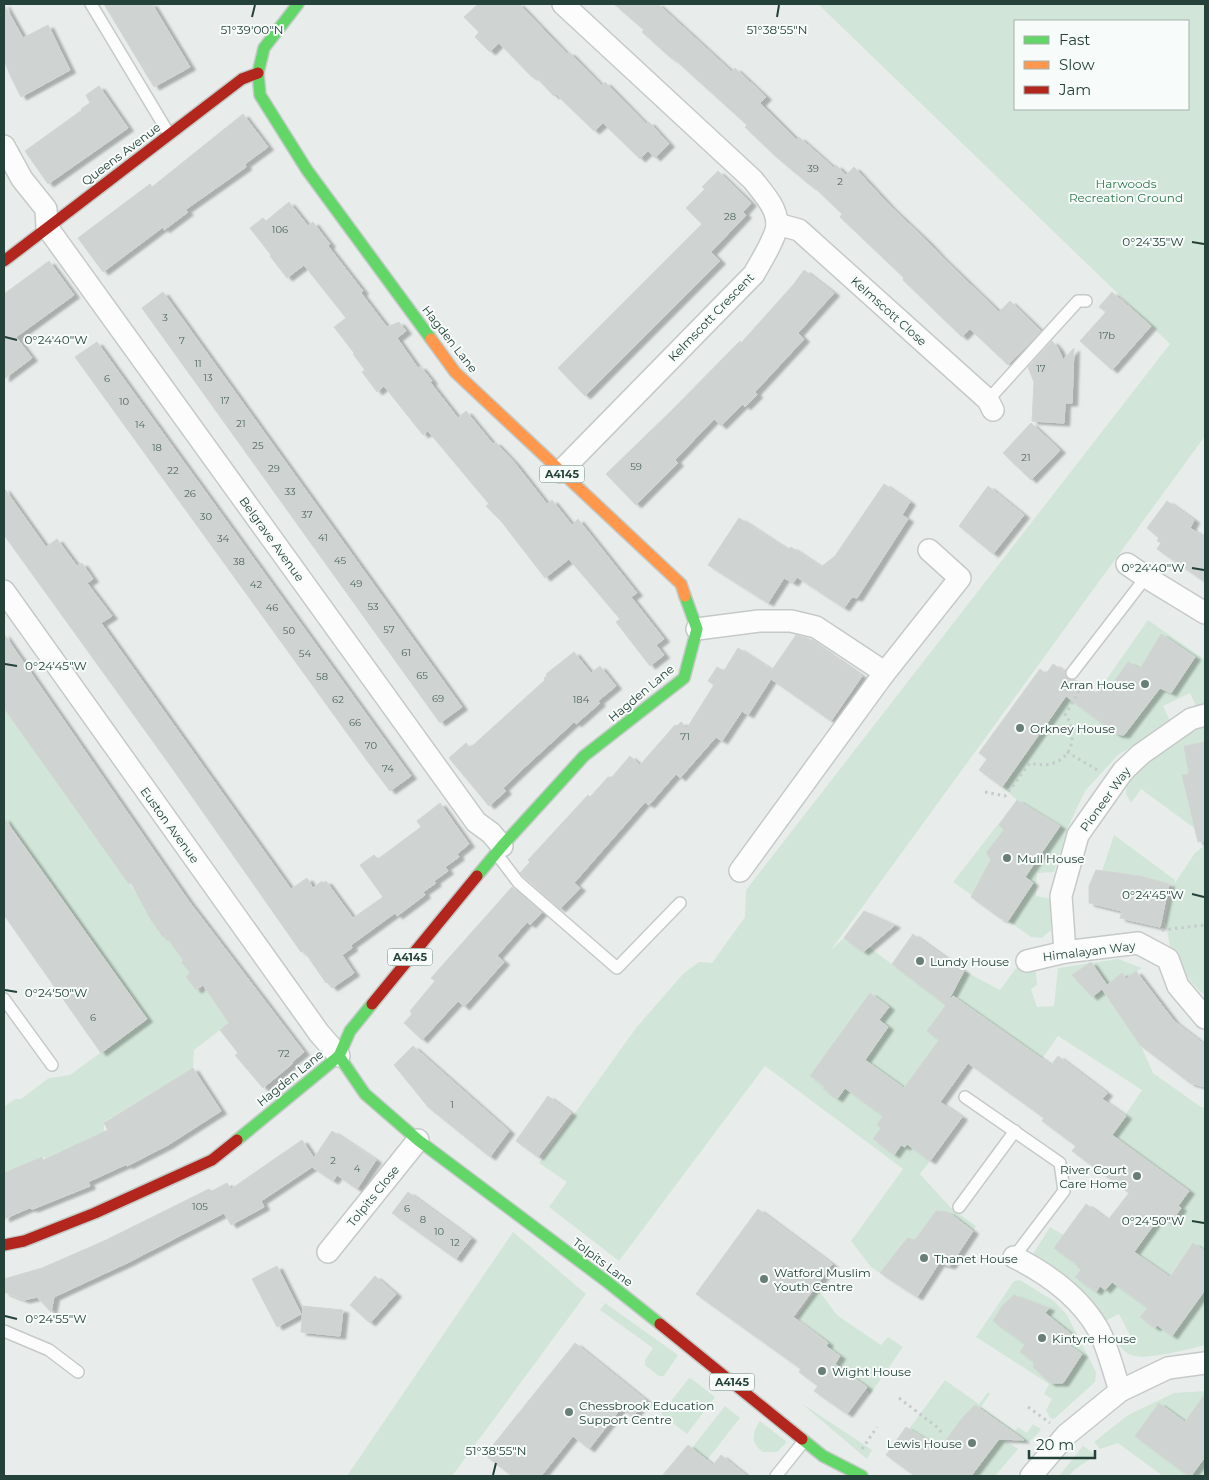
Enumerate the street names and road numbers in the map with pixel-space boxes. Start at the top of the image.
street label: Queens Avenue [79,119,163,189]
street label: Kelmscott Crescent [665,269,757,364]
street label: Kelmscott Close [848,273,930,349]
street label: Hagden Lane [419,302,481,376]
road number: A4145 [540,466,584,482]
street label: Belgrave Avenue [236,494,308,584]
street label: Hagden Lane [605,661,677,725]
street label: Pioneer Way [1077,763,1134,834]
street label: Euston Avenue [137,784,203,866]
street label: Himalayan Way [1042,938,1137,964]
road number: A4145 [388,949,432,966]
street label: Hagden Lane [254,1047,326,1109]
street label: Tolpits Close [344,1162,402,1230]
street label: Tolpits Lane [570,1234,636,1290]
road number: A4145 [710,1374,754,1390]

